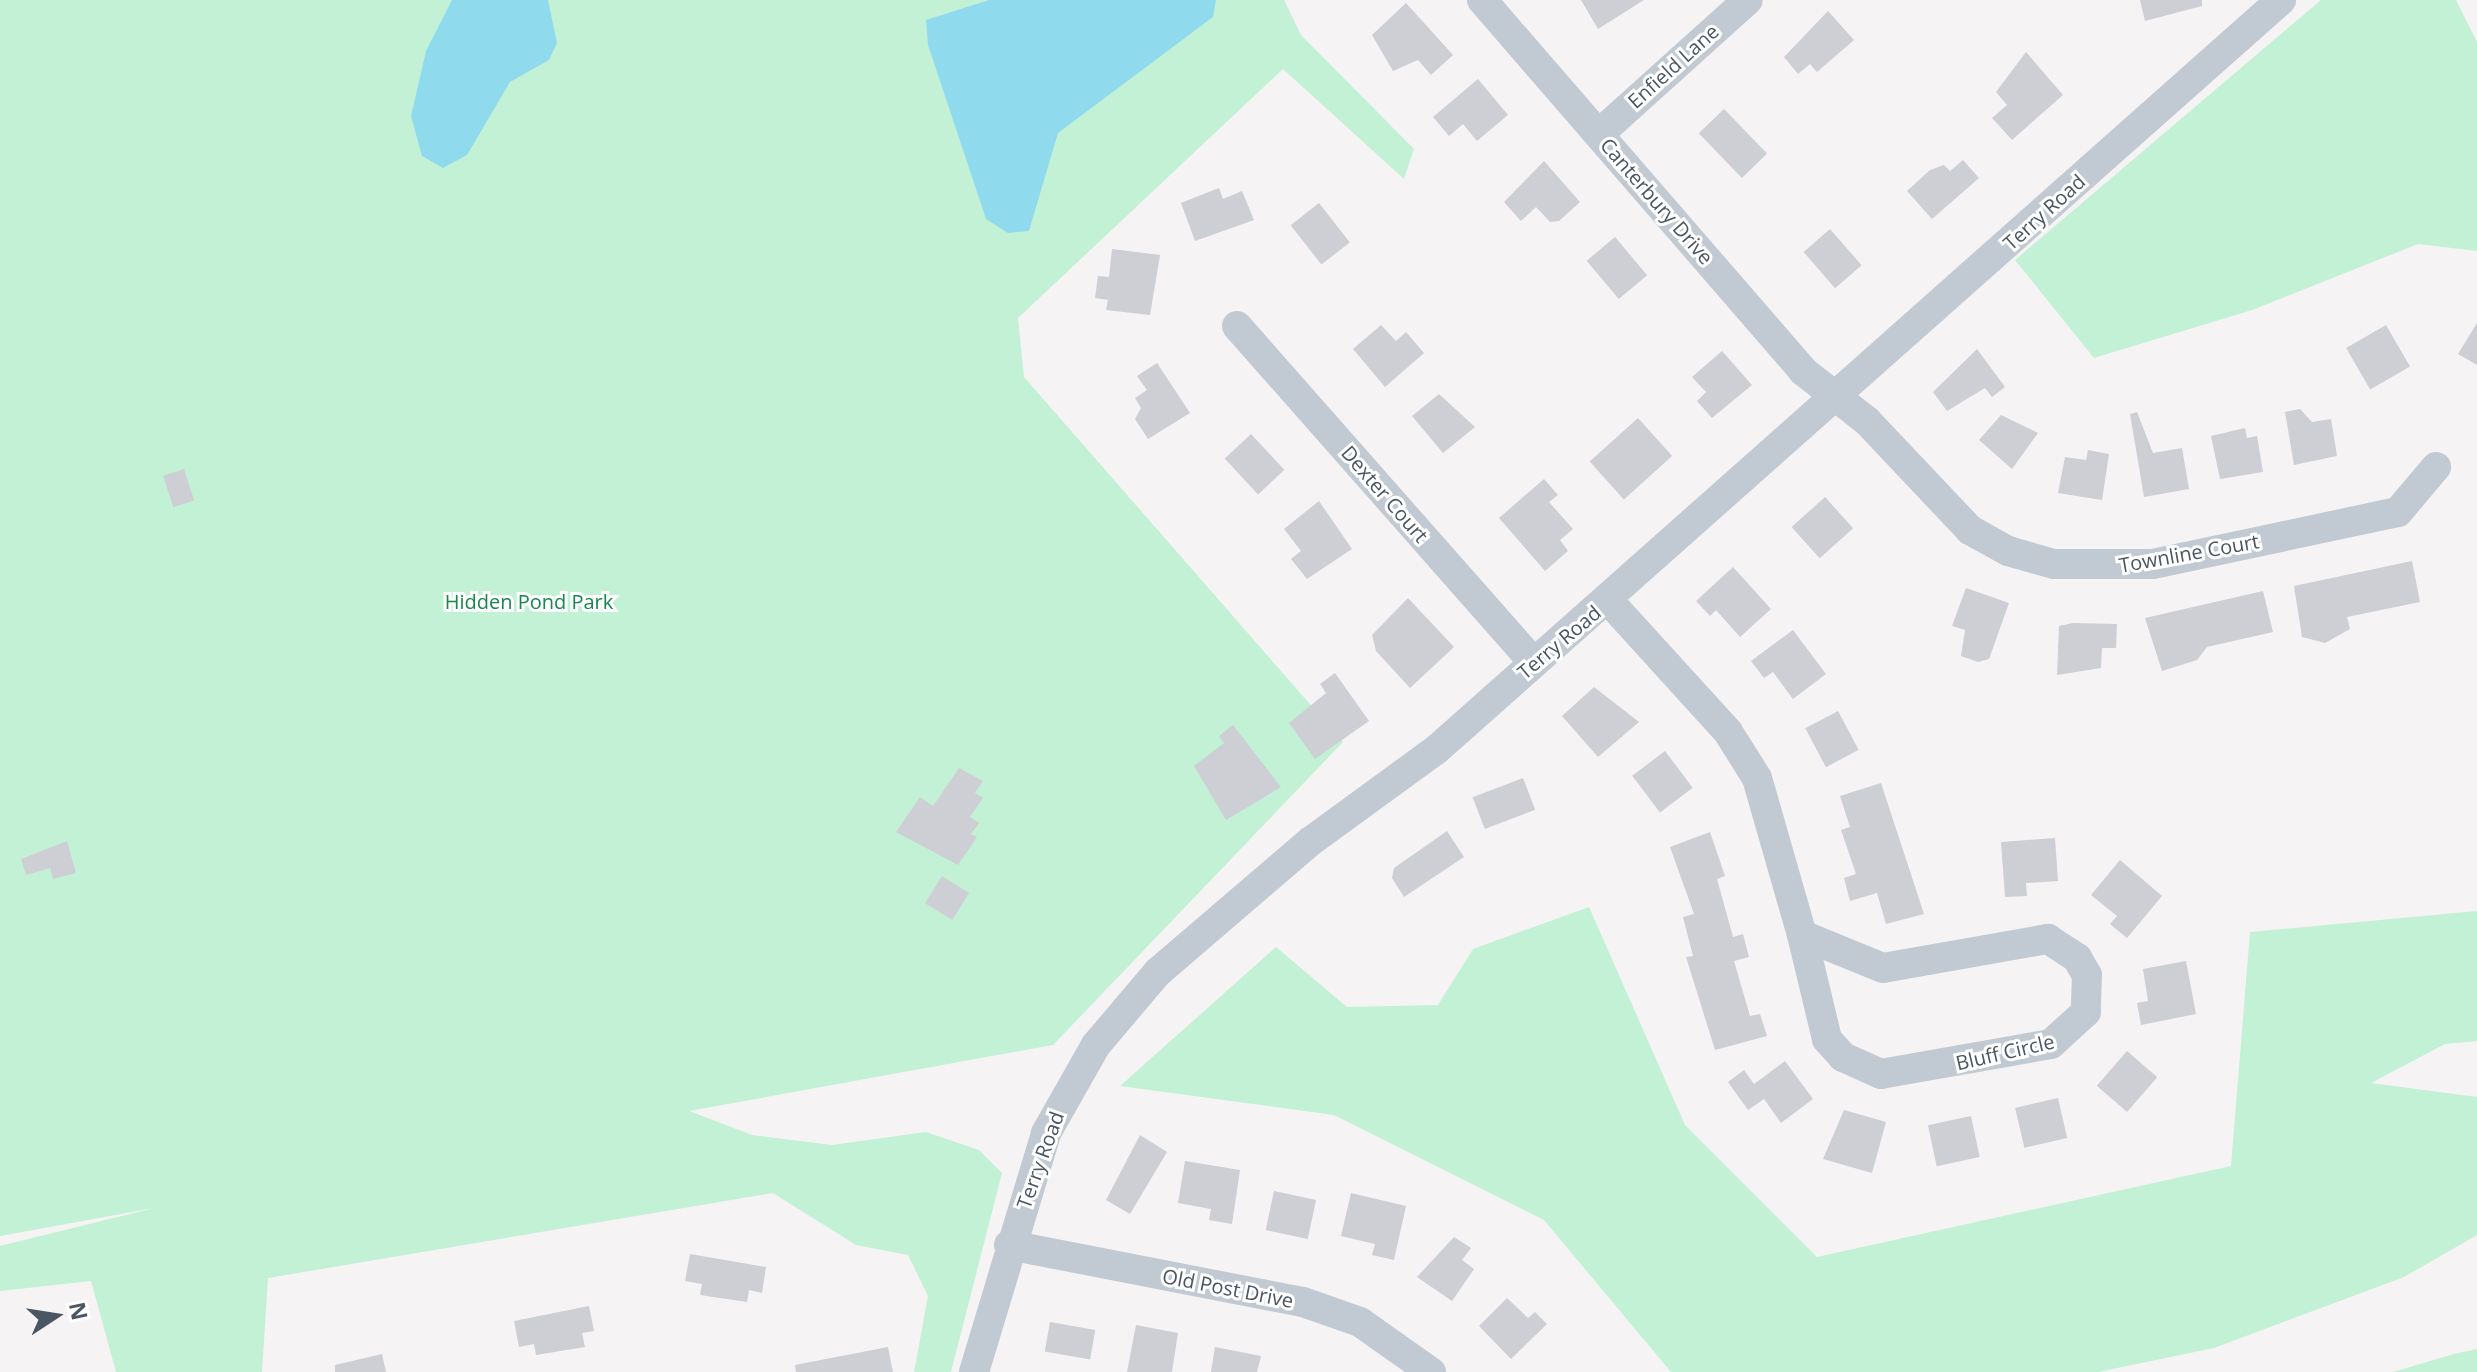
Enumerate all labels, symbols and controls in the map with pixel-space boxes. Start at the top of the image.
street label: Enfield Lane [1623,19,1723,113]
street label: Canterbury Drive [1596,133,1718,269]
street label: Terry Road [1998,169,2090,255]
street label: Dexter Court [1337,441,1433,547]
street label: Townline Court [2117,529,2261,577]
park label: Hidden Pond Park [445,589,613,613]
street label: Terry Road [1512,600,1606,684]
street label: Bluff Circle [1953,1029,2057,1075]
street label: Terry Road [1011,1108,1069,1212]
street label: Old Post Drive [1160,1264,1296,1312]
north arrow [16,1276,96,1356]
text: N [63,1299,96,1323]

